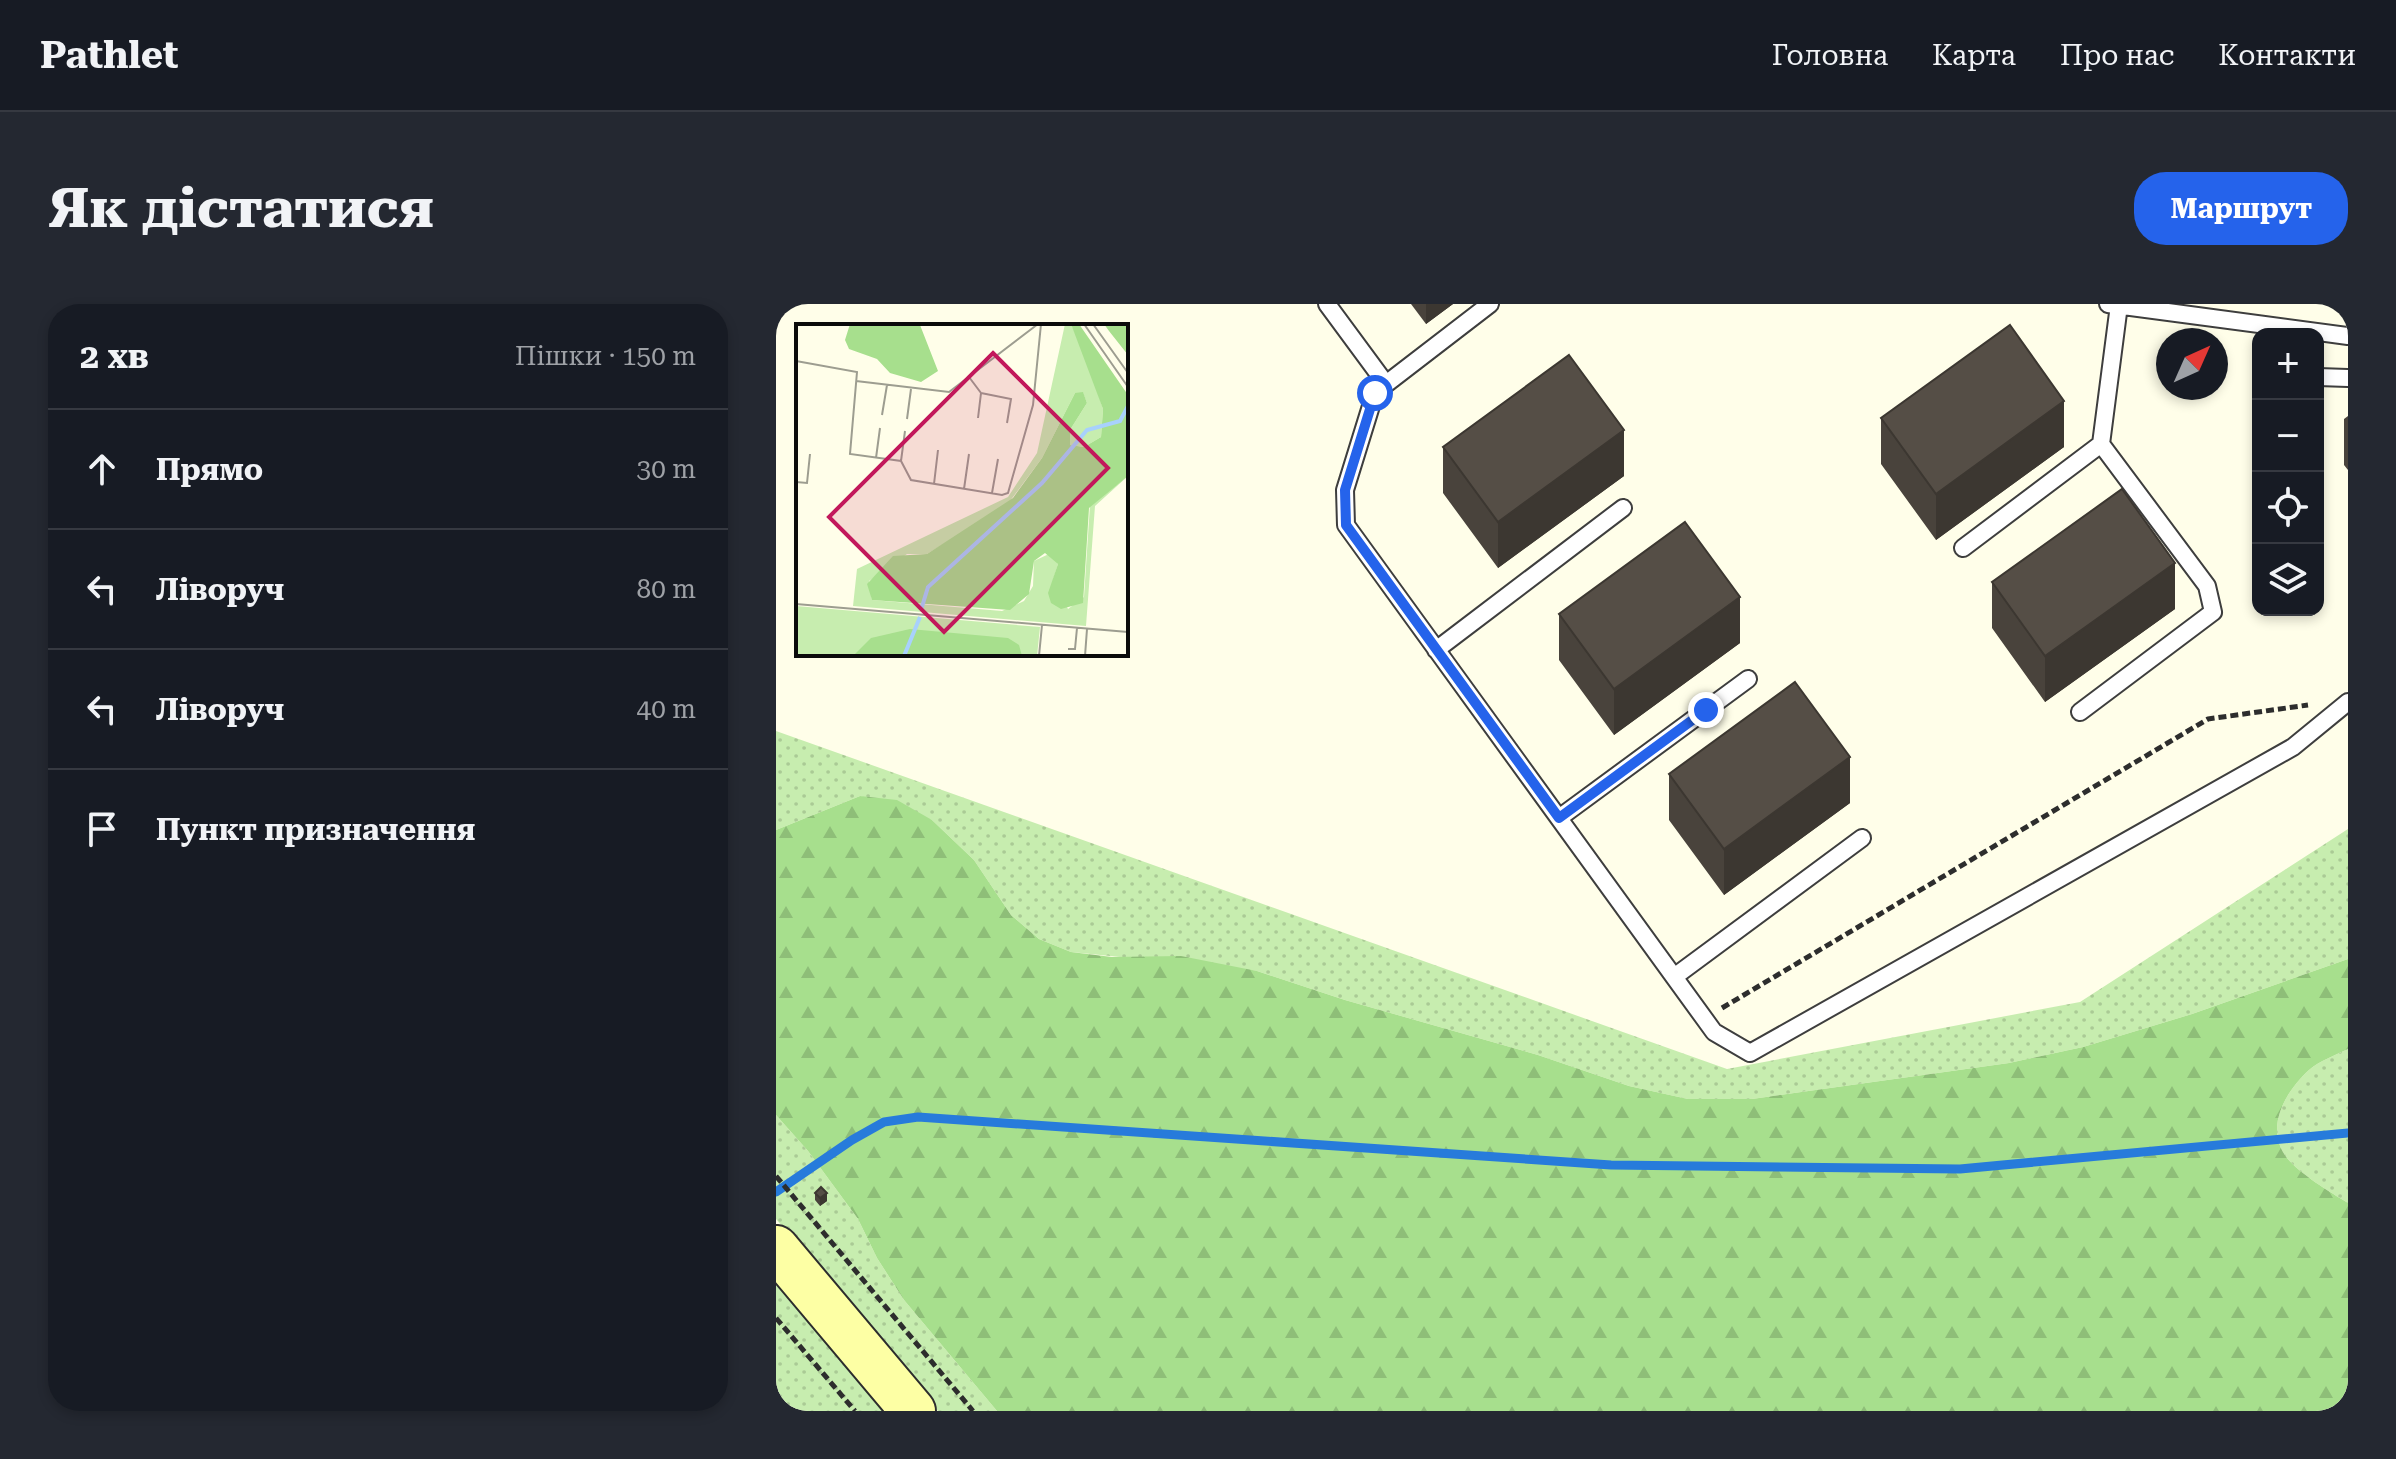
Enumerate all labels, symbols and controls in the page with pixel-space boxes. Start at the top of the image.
text: Pathlet [40,33,178,77]
text: Головна [1772,39,1888,72]
text: Карта [1932,39,2016,72]
text: Про нас [2060,39,2174,72]
text: Контакти [2218,39,2356,72]
button: Маршрут [2134,172,2348,245]
text: Як дістатися [48,175,434,241]
inset map [796,324,1128,656]
north arrow [2156,328,2228,400]
map controls [2252,328,2324,616]
button: + [2252,328,2324,400]
text: 2 хв [80,336,149,376]
text: Пішки · 150 m [515,341,696,371]
route start [1357,375,1393,411]
button: − [2252,400,2324,472]
icon: ahead [80,447,124,491]
text: Прямо [156,452,263,487]
text: 30 m [637,454,696,484]
button: locate [2252,472,2324,544]
button: layers [2252,544,2324,616]
icon: left [80,567,124,611]
text: Ліворуч [156,572,284,607]
text: 80 m [637,574,696,604]
icon: left [80,687,124,731]
text: Ліворуч [156,692,284,727]
route end [1688,692,1724,728]
text: 40 m [637,694,696,724]
icon: arrive [80,807,124,851]
text: Пункт призначення [156,812,475,847]

